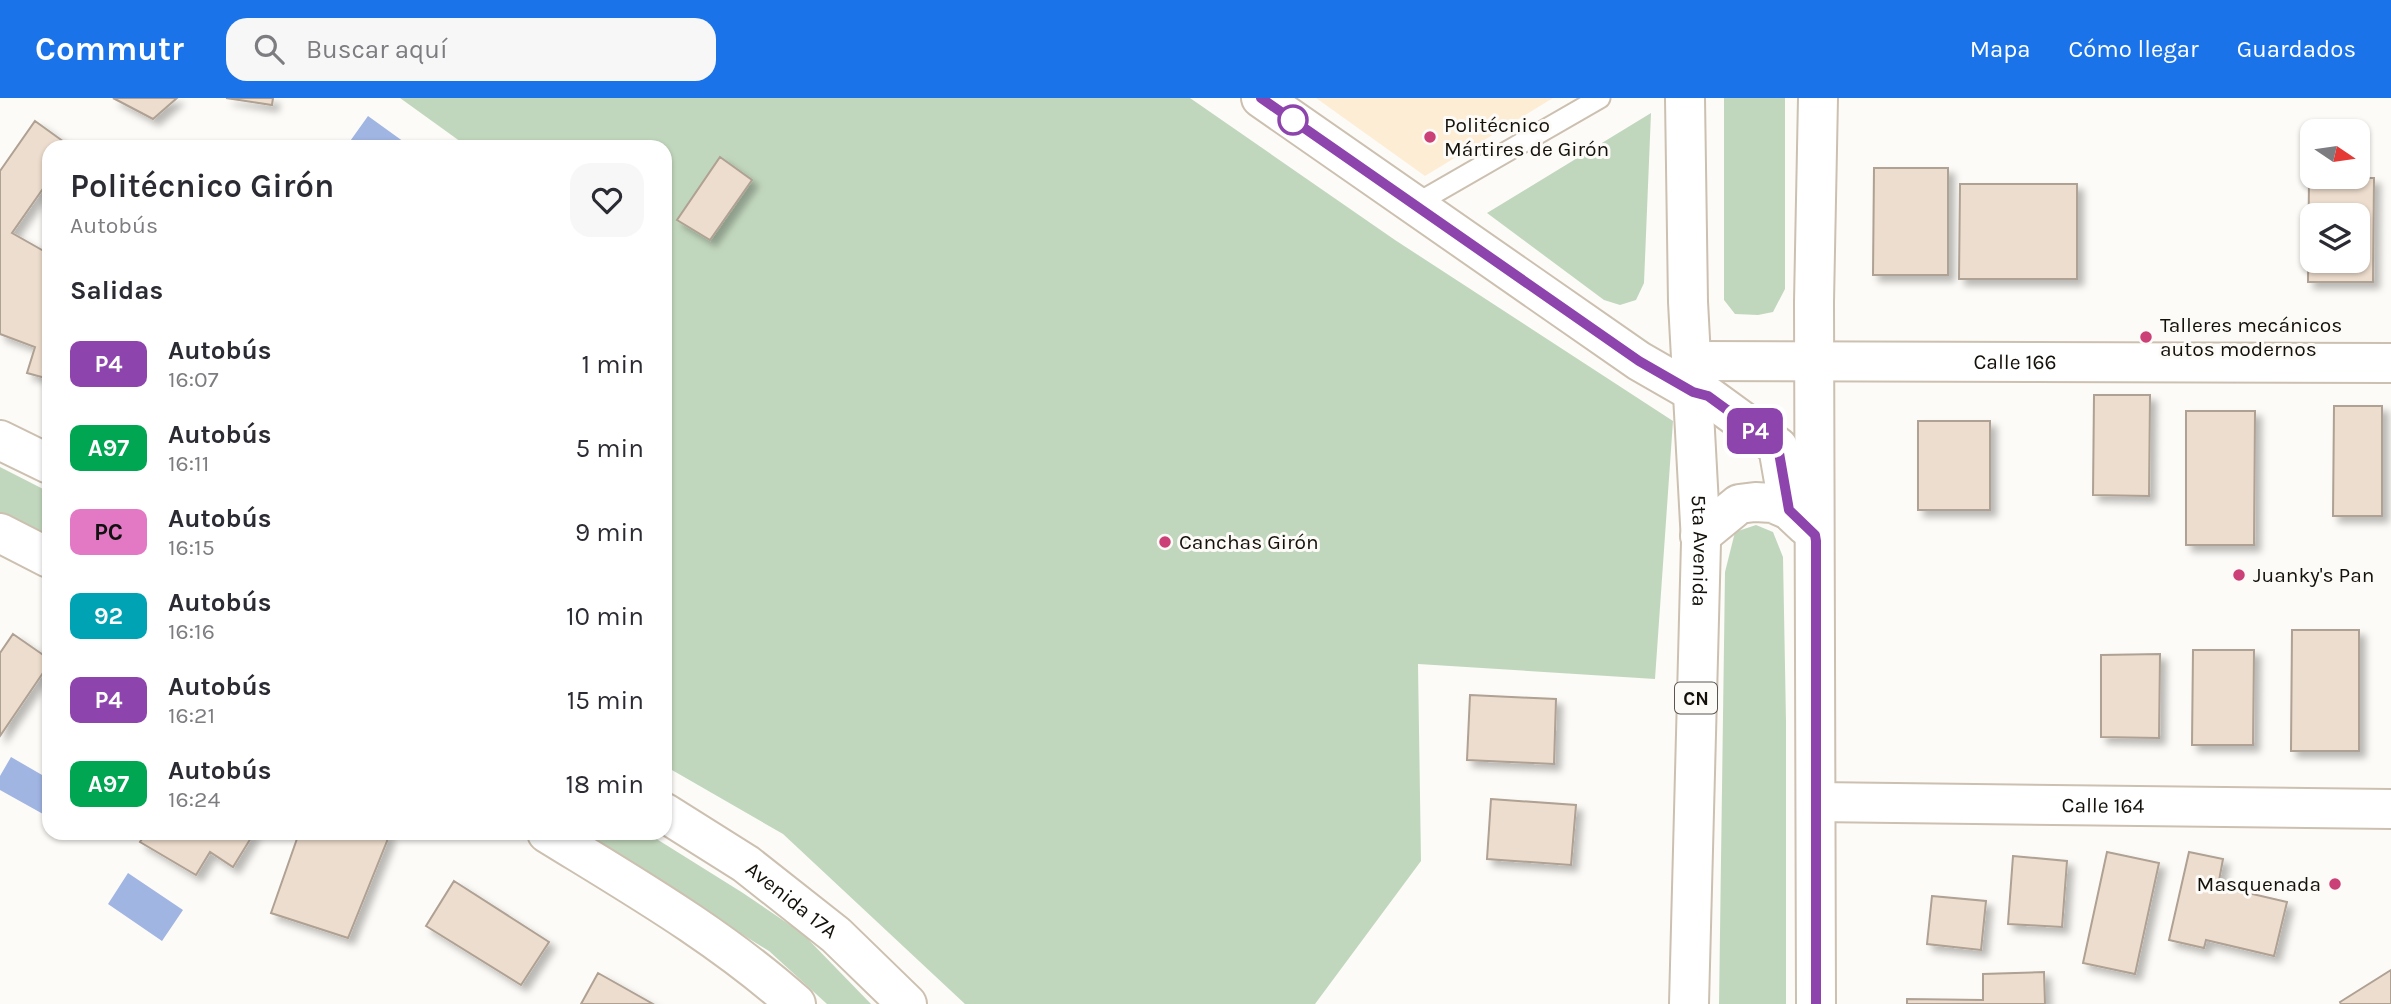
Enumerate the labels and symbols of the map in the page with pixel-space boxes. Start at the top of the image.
unlabelled marker [1278,105,1308,135]
place label: Politécnico Mártires de Girón [1444,113,1609,161]
north arrow [2300,119,2370,189]
marker: Politécnico Mártires de Girón [1422,129,1438,145]
place label: Talleres mecánicos autos modernos [2160,313,2342,361]
marker: Talleres mecánicos autos modernos [2138,329,2154,345]
street label: Calle 166 [1973,350,2057,374]
line badge: P4 [1724,408,1786,454]
street label: 5ta Avenida [1686,494,1713,607]
place label: Canchas Girón [1179,530,1319,554]
marker: Canchas Girón [1157,534,1173,550]
place label: Juanky's Pan [2253,563,2374,587]
marker: Juanky's Pan [2231,567,2247,583]
road number: CN [1675,682,1717,713]
street label: Calle 164 [2061,793,2145,818]
street label: Avenida 17A [741,857,842,944]
place label: Masquenada [2197,872,2321,896]
marker: Masquenada [2327,876,2343,892]

